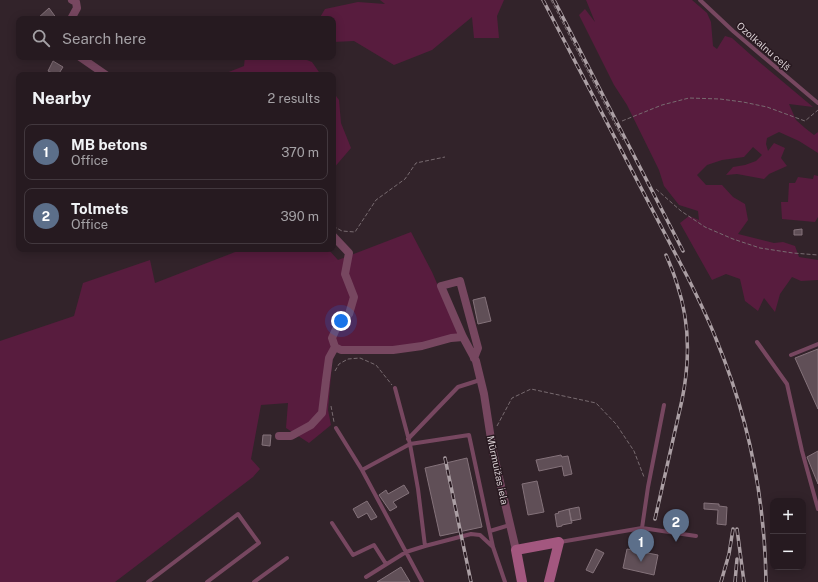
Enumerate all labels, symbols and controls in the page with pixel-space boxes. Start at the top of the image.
search box [16,16,336,60]
street label: Ozolkalnu ceļš [735,19,793,73]
icon: search [30,27,52,49]
text: Search here [62,30,146,47]
text: Nearby [32,88,91,108]
text: 2 results [268,91,320,106]
text: MB betons [71,136,147,153]
text: 1 [43,145,49,160]
text: 370 m [281,145,319,160]
text: Office [71,153,108,168]
text: Tolmets [71,200,129,217]
text: 2 [42,209,50,224]
text: 390 m [281,209,319,224]
text: Office [71,217,108,232]
your location [331,311,351,331]
street label: Mūrmuižas iela [485,434,511,506]
map controls [770,498,806,570]
button: + [770,498,806,534]
pin: 2 [663,509,689,542]
pin: 1 [628,529,654,562]
button: − [770,534,806,570]

